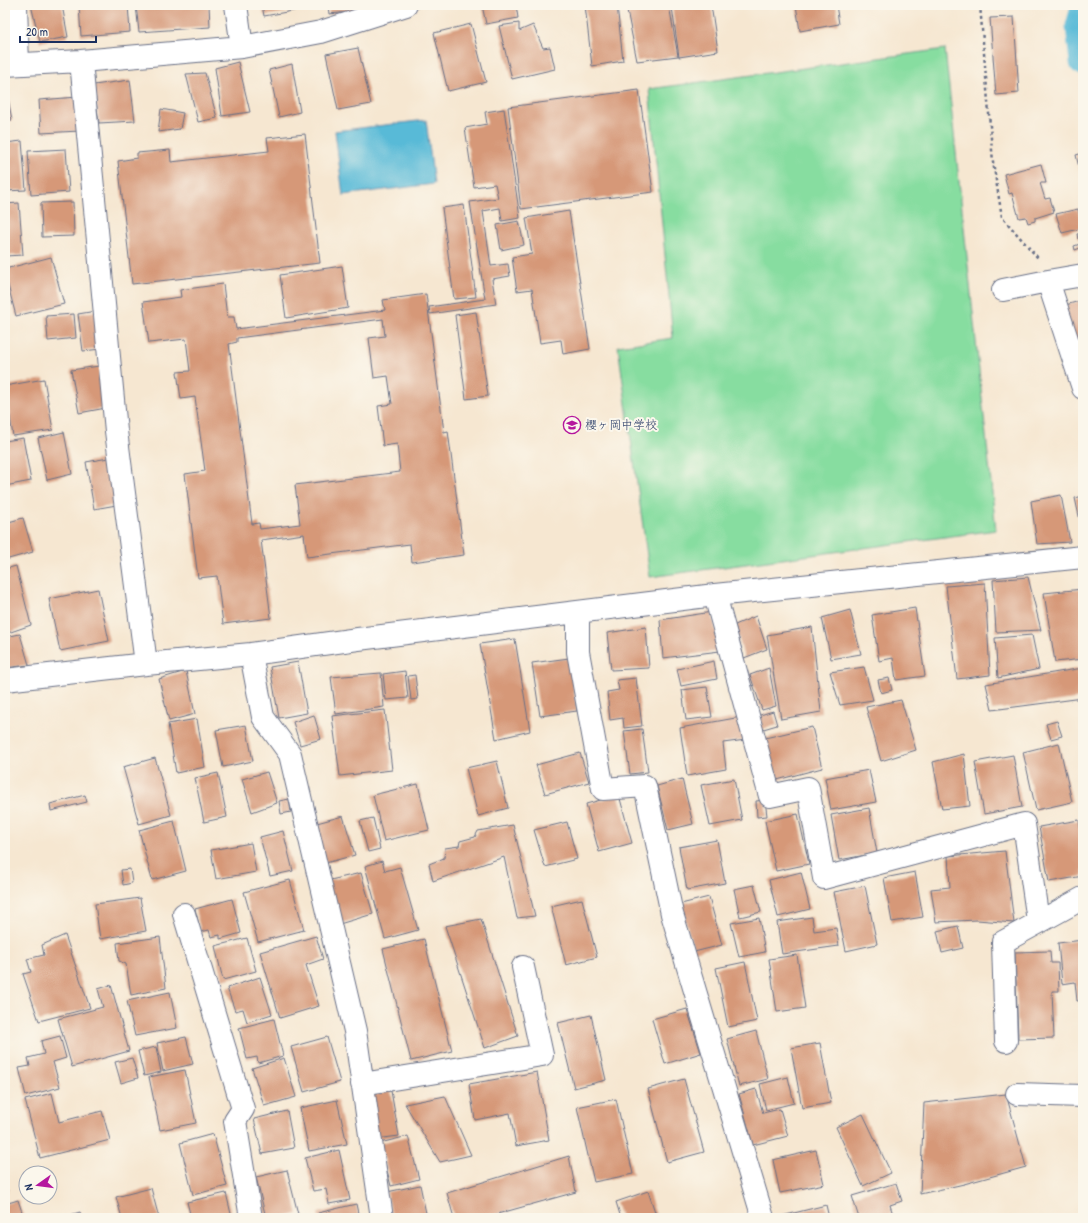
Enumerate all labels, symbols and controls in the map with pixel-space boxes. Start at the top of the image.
scale bar [20,18,96,44]
text: 20 m [26,23,48,40]
school or university icon: 櫻ヶ岡中学校 [562,415,582,435]
place label: 櫻ヶ岡中学校 [585,416,657,433]
north arrow [18,1165,58,1205]
text: N [21,1183,36,1192]

